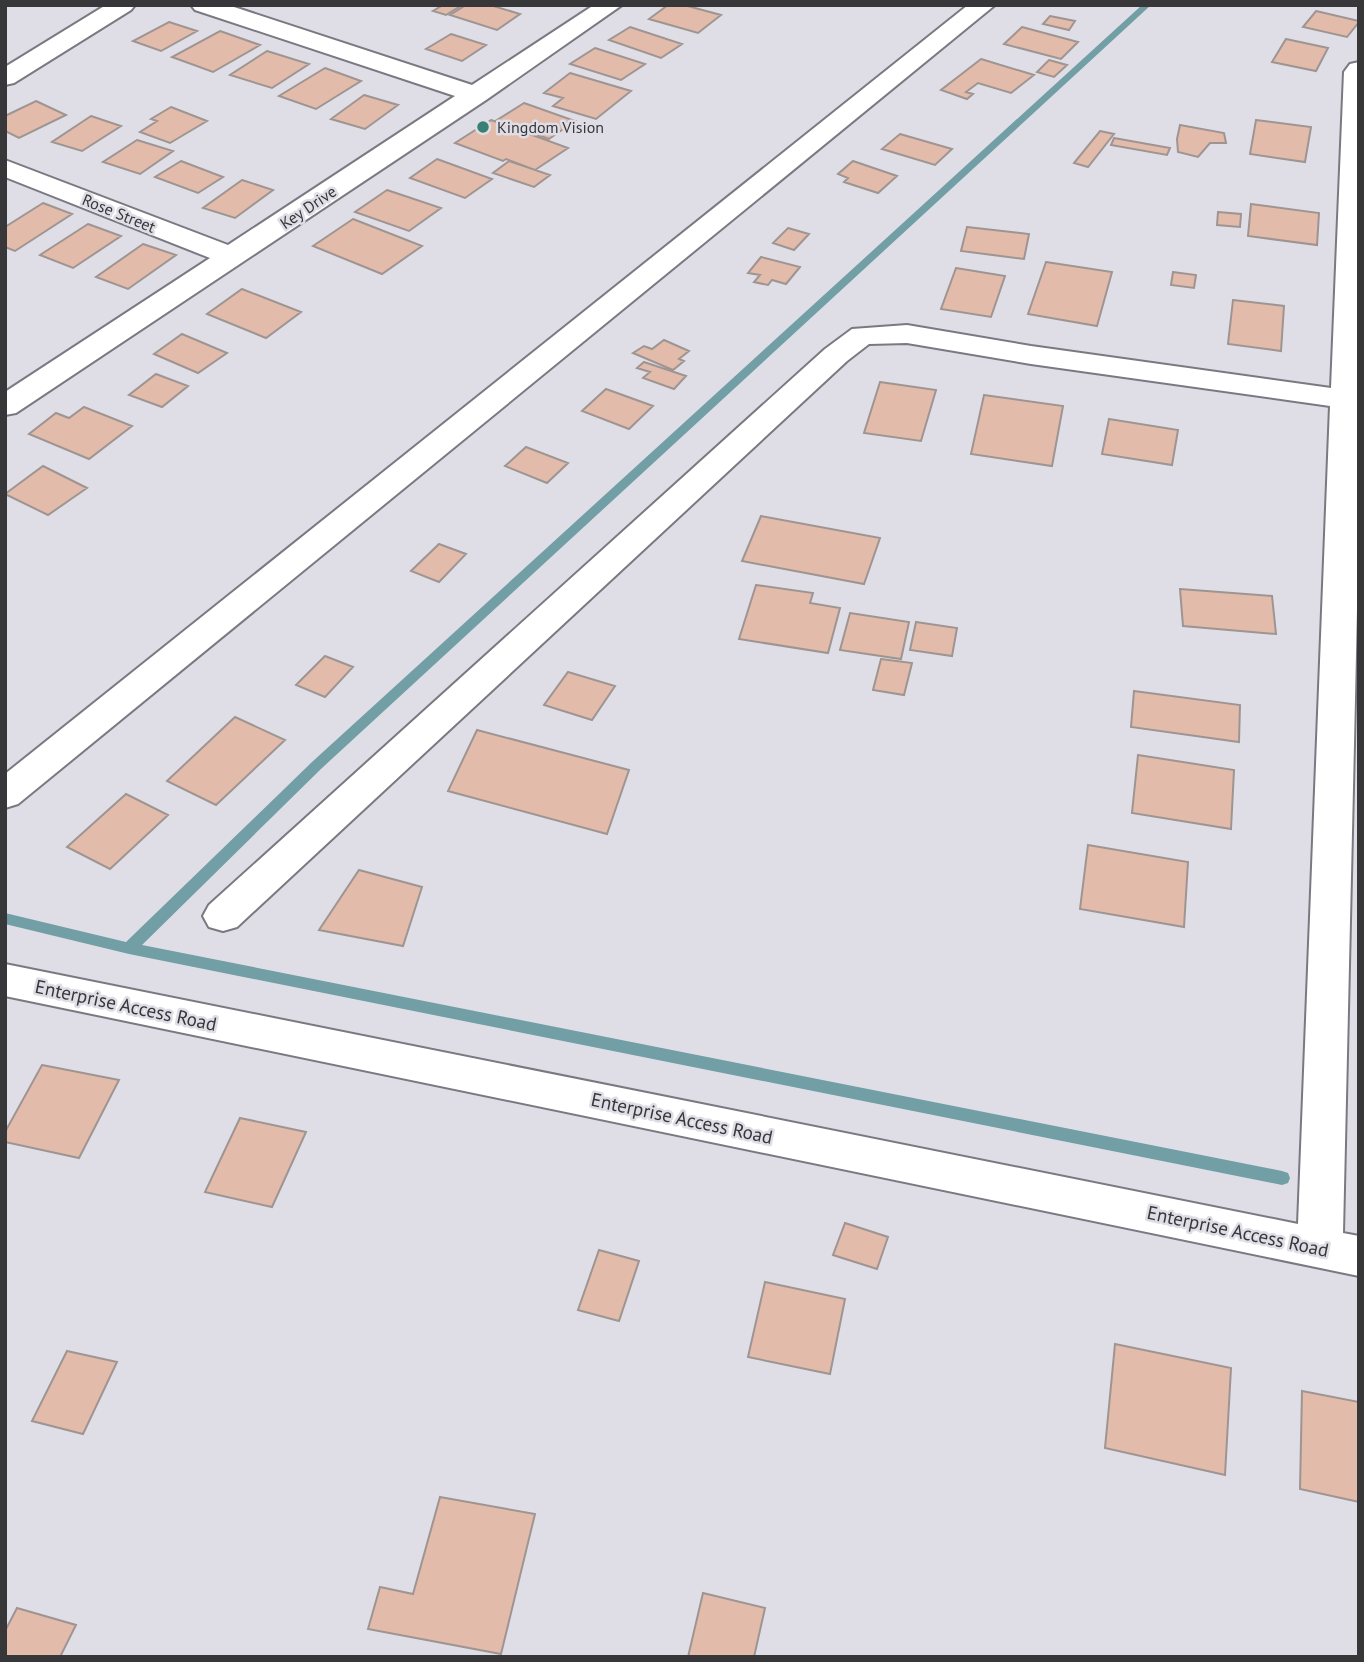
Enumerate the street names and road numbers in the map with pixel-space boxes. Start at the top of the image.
street label: Key Drive [276,181,340,233]
street label: Rose Street [79,189,159,237]
street label: Enterprise Access Road [33,974,219,1036]
street label: Enterprise Access Road [589,1087,775,1149]
street label: Enterprise Access Road [1145,1200,1331,1262]

